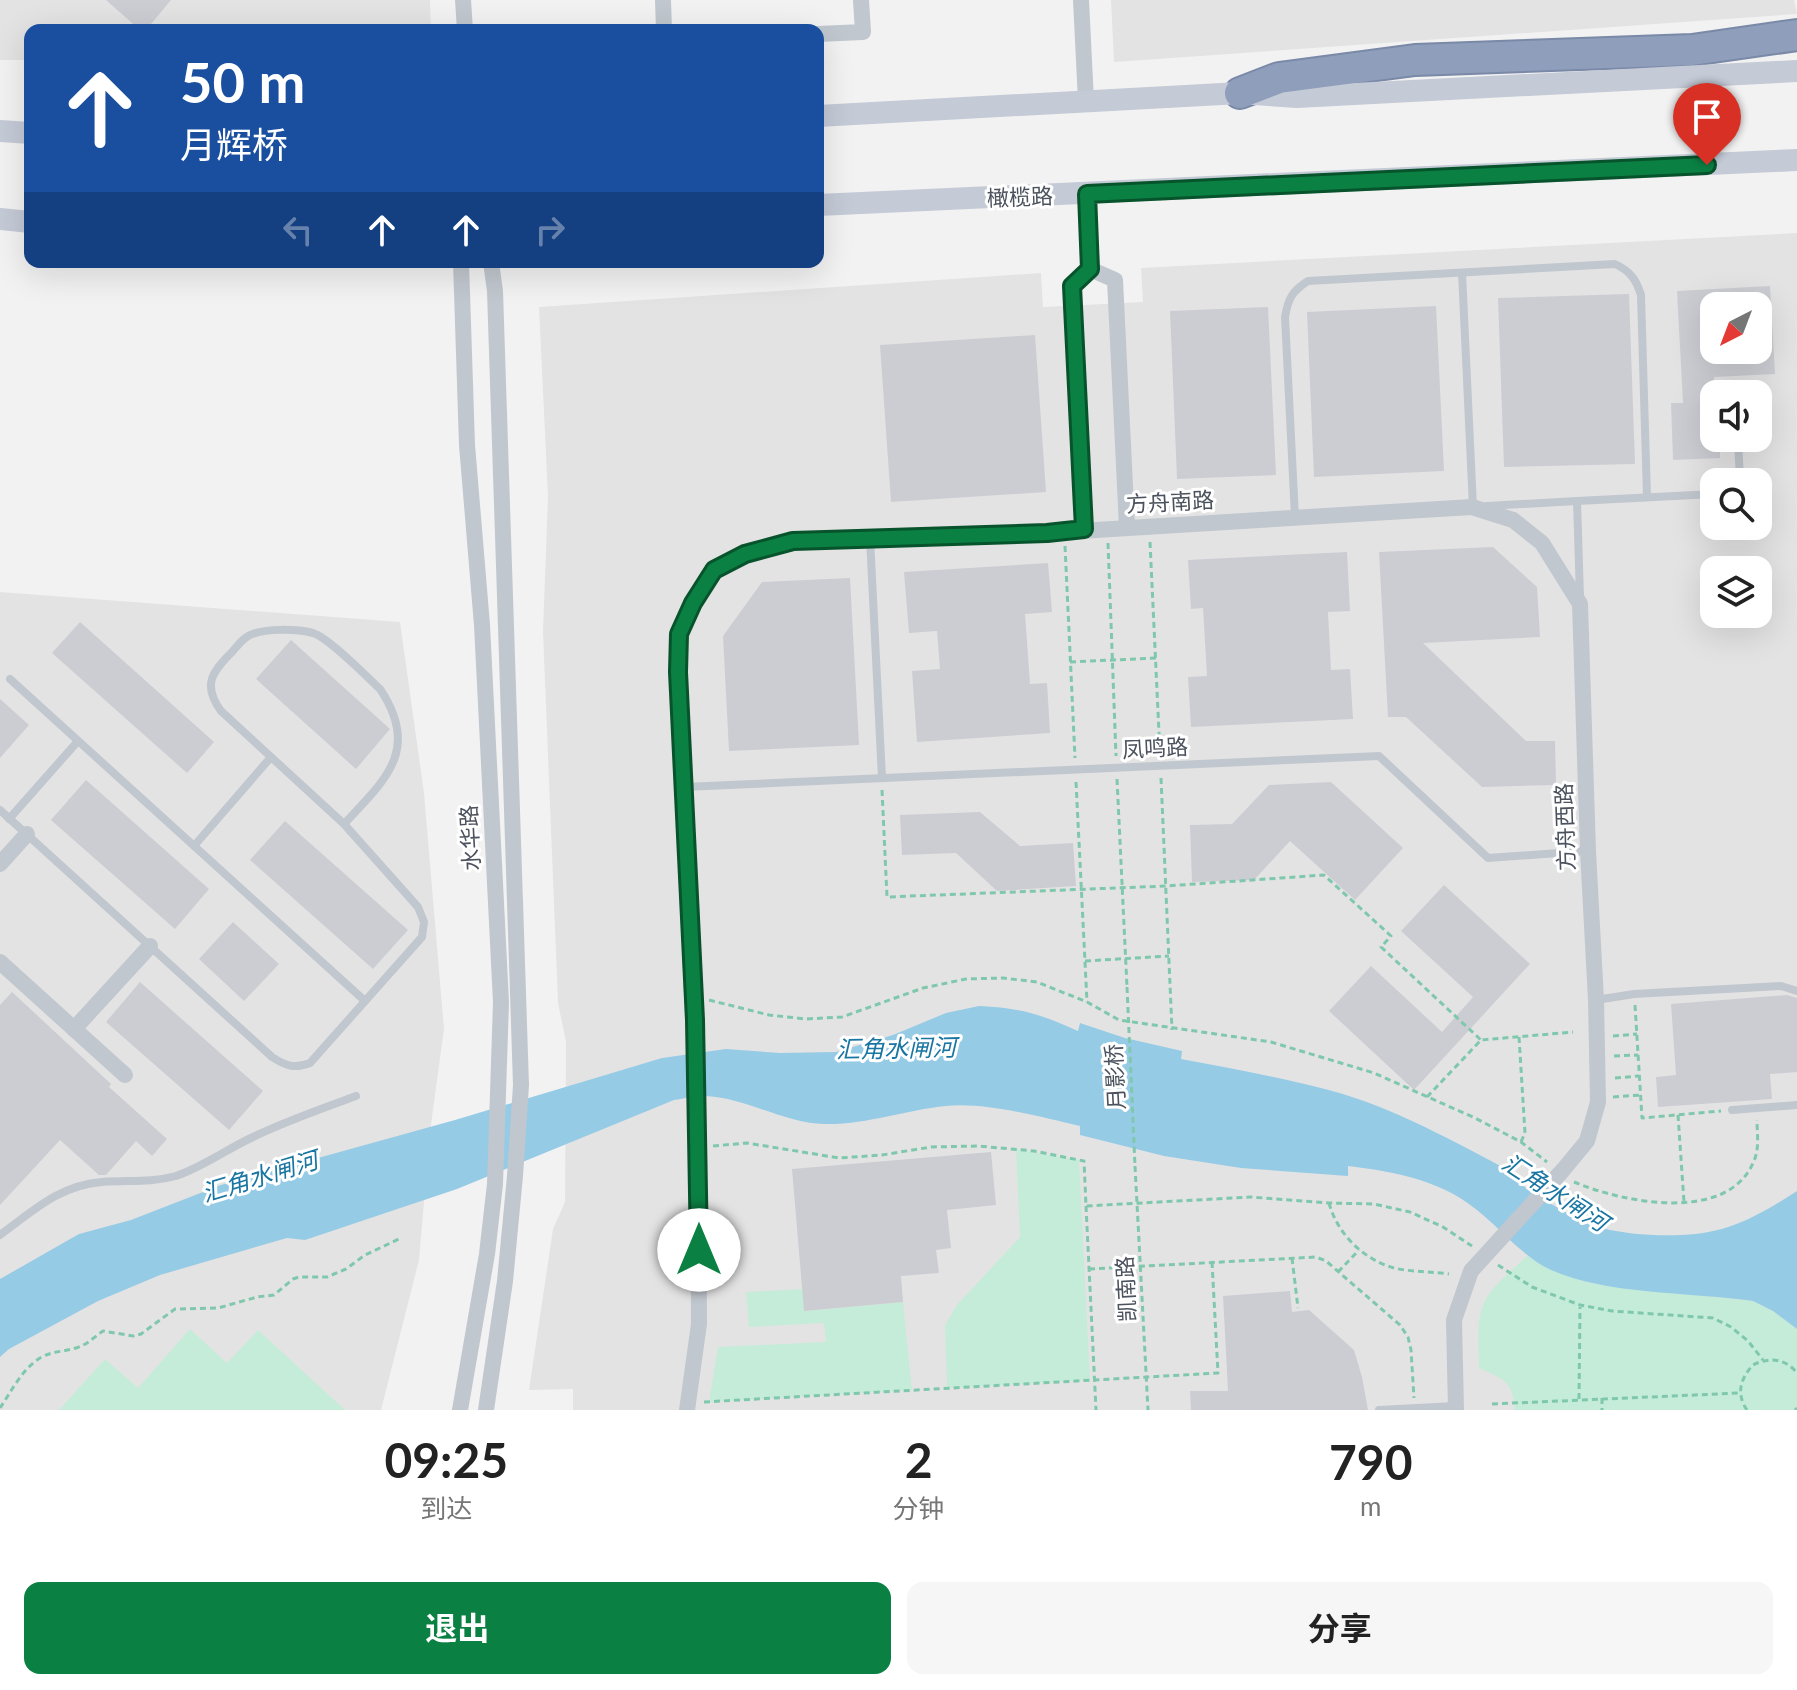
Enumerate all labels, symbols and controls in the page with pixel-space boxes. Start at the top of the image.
text: 50 m [180,48,305,115]
icon: ahead [48,56,152,160]
pin [1673,83,1741,165]
icon: arrive [1685,95,1729,139]
text: 月辉桥 [180,122,288,166]
street label: 橄榄路 [987,182,1053,211]
icon: left [276,208,320,252]
icon: ahead [360,208,404,252]
icon: ahead [444,208,488,252]
icon: right [528,208,572,252]
north arrow [1700,292,1772,364]
map controls [1700,292,1772,628]
button: sound [1700,380,1772,452]
button: search [1700,468,1772,540]
street label: 方舟南路 [1125,486,1215,517]
button: layers [1700,556,1772,628]
street label: 凤鸣路 [1121,732,1189,763]
street label: 方舟西路 [1549,783,1580,871]
street label: 水华路 [454,804,485,872]
water label: 汇角水闸河 [836,1032,960,1063]
street label: 月影桥 [1099,1043,1130,1111]
water label: 汇角水闸河 [198,1143,325,1207]
water label: 汇角水闸河 [1498,1147,1617,1239]
position arrow [657,1208,741,1292]
street label: 凯南路 [1110,1255,1141,1323]
text: 09:25 [384,1431,508,1488]
text: 2 [905,1431,933,1488]
text: 790 [1329,1433,1413,1490]
text: m [1360,1490,1381,1522]
text: 到达 [420,1492,472,1524]
text: 分钟 [893,1492,945,1524]
button: 退出 [24,1582,891,1674]
button: 分享 [907,1582,1773,1674]

